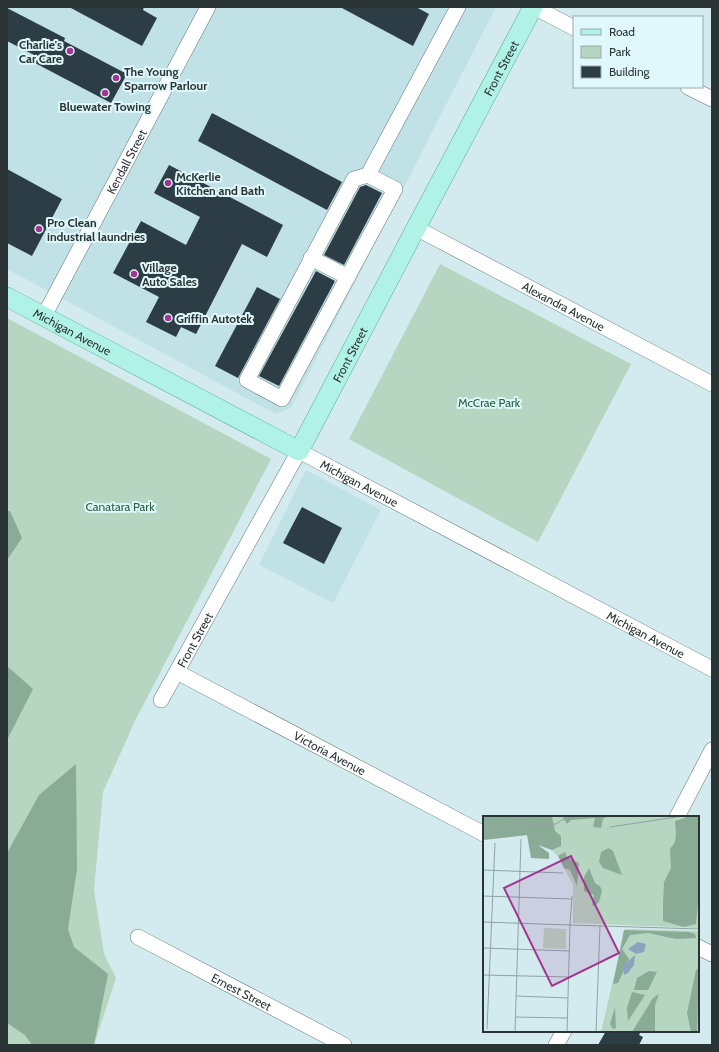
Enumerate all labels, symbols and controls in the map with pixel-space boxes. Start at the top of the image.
legend [573,16,703,88]
text: Road [609,24,635,39]
place label: Charlie's Car Care [19,37,62,66]
street label: Front Street [480,38,521,98]
text: Park [609,44,631,59]
marker: Charlie's Car Care [65,46,75,56]
place label: The Young Sparrow Parlour [124,64,207,93]
text: Building [609,64,651,79]
marker: The Young Sparrow Parlour [111,73,121,83]
marker: Bluewater Towing [100,88,110,98]
place label: Bluewater Towing [59,99,151,114]
street label: Kendall Street [103,127,149,196]
place label: McKerlie Kitchen and Bath [176,169,265,198]
marker: McKerlie Kitchen and Bath [163,178,173,188]
place label: Pro Clean industrial laundries [47,215,145,244]
marker: Pro Clean industrial laundries [34,224,44,234]
place label: Village Auto Sales [142,260,197,289]
marker: Village Auto Sales [129,269,139,279]
street label: Alexandra Avenue [520,278,608,334]
street label: Michigan Avenue [31,305,114,358]
place label: Griffin Autotek [176,311,252,326]
marker: Griffin Autotek [163,313,173,323]
street label: Front Street [329,324,370,385]
park label: McCrae Park [458,395,521,410]
street label: Michigan Avenue [318,456,401,510]
park label: Canatara Park [85,499,155,514]
street label: Michigan Avenue [604,607,687,661]
street label: Front Street [173,610,216,670]
street label: Victoria Avenue [291,728,369,778]
inset map [483,816,699,1032]
street label: Ernest Street [209,969,274,1013]

